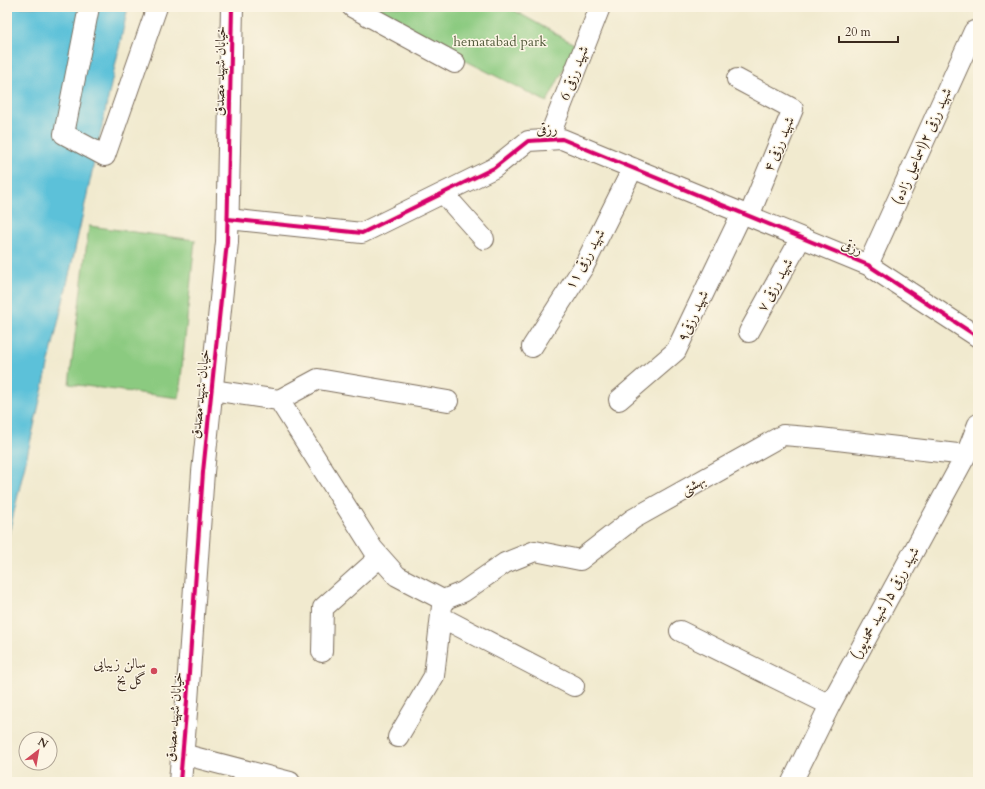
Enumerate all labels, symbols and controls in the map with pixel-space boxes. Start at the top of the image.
scale bar [839,18,898,44]
text: 20 m [845,24,872,40]
street label: خیابان شهید مصدق [210,26,230,116]
park label: hematabad park [453,32,547,51]
street label: شهید رزقی 6 [555,43,593,103]
street label: شهید رزقی ۲(اسماعیل زاده) [888,84,957,208]
street label: شهید رزقی ۴ [759,113,799,174]
street label: رزقی [536,119,558,139]
street label: شهید رزقی ۱۱ [561,225,609,293]
street label: رزقی [839,234,865,260]
street label: شهید رزقی ۷ [753,255,797,315]
street label: شهید رزقی۹ [673,287,713,345]
street label: خیابان شهید مصدق [186,348,214,440]
street label: بهشتی [677,470,709,500]
street label: شهید رزقی ۵( شهید محمدپور) [846,543,925,663]
place label: سالن زیبایی گل یخ [93,654,146,692]
marker: سالن زیبایی گل یخ [149,666,159,676]
street label: خیابان شهید مصدق [161,671,187,763]
north arrow [18,731,58,771]
text: N [35,734,51,752]

